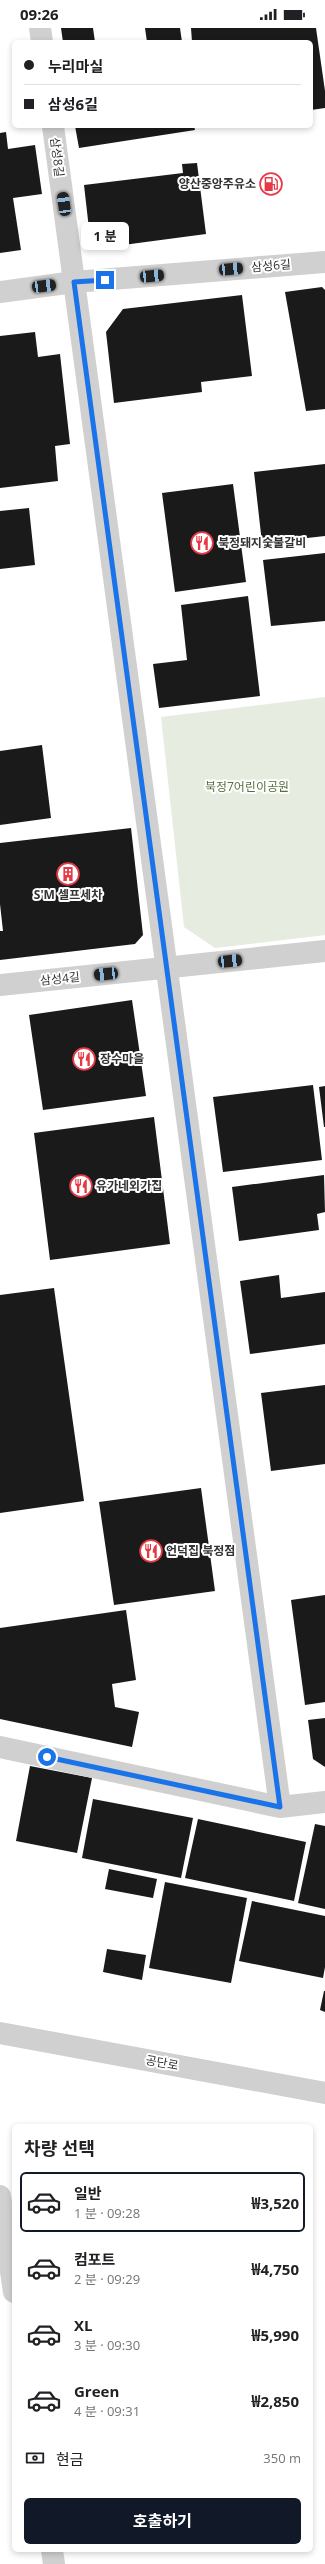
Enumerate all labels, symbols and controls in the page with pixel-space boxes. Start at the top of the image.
text: 09:26 [20,4,59,24]
text: 누리마실 [48,56,103,76]
text: 삼성6길 [48,94,98,114]
street label: 삼성8길 [47,136,68,178]
fuel station icon: 양산중앙주유소 [258,171,284,197]
place label: 양산중앙주유소 [179,175,256,192]
car [56,191,72,217]
callout: 1 분 [81,222,129,250]
text: 1 분 [94,227,116,245]
street label: 삼성6길 [250,255,292,276]
car [219,262,243,276]
car [140,269,164,283]
route end [96,271,114,289]
car [31,279,57,293]
restaurant icon: 북정돼지숯불갈비 [189,530,215,556]
place label: 북정돼지숯불갈비 [218,534,306,551]
park label: 북정7어린이공원 [205,778,289,795]
building icon: S'M 셀프세차 [55,861,81,887]
place label: S'M 셀프세차 [34,886,102,903]
car [217,954,243,968]
car [93,967,119,981]
street label: 삼성4길 [39,968,81,989]
restaurant icon: 장수마을 [71,1046,97,1072]
place label: 장수마을 [100,1050,144,1067]
restaurant icon: 유가네외가집 [68,1173,94,1199]
place label: 유가네외가집 [96,1177,162,1194]
restaurant icon: 언덕집 북정점 [138,1538,164,1564]
place label: 언덕집 북정점 [166,1542,235,1559]
route start [38,1748,56,1766]
street label: 공단로 [144,2051,180,2074]
text: 차량 선택 [24,2136,95,2160]
text: 일반 [74,2183,102,2203]
icon: car [26,2184,62,2220]
text: ₩3,520 [252,2193,299,2213]
text: 1 분 · 09:28 [74,2204,140,2222]
text: 컴포트 [74,2249,115,2269]
icon: car [26,2250,62,2286]
text: ₩4,750 [252,2259,299,2279]
text: 2 분 · 09:29 [74,2270,140,2288]
text: XL [74,2315,92,2335]
icon: car [26,2316,62,2352]
text: ₩5,990 [252,2325,299,2345]
text: 3 분 · 09:30 [74,2336,140,2354]
text: Green [74,2381,119,2401]
icon: car [26,2382,62,2418]
text: ₩2,850 [252,2391,299,2411]
text: 4 분 · 09:31 [74,2402,140,2420]
icon: cash [24,2447,46,2469]
text: 현금 [56,2449,84,2469]
text: 350 m [263,2449,301,2467]
button: 호출하기 [24,2498,301,2544]

